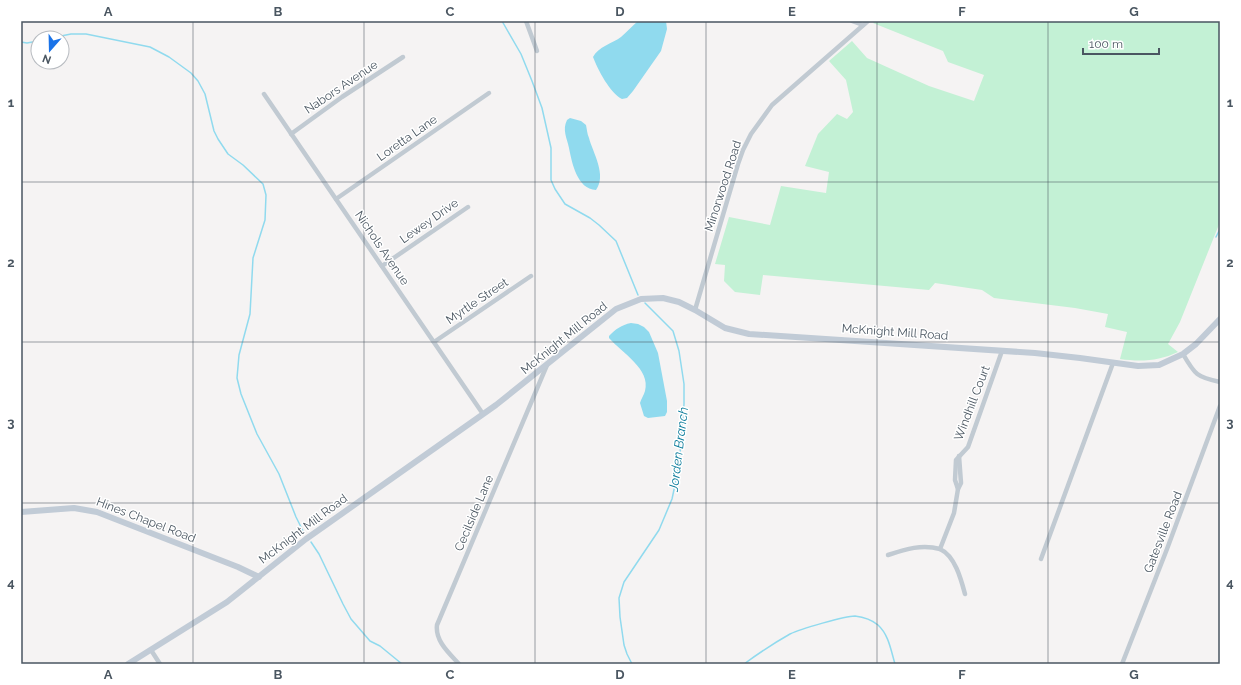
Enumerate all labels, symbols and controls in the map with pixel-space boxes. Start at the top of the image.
text: A [104,4,113,19]
text: B [274,4,283,19]
text: C [446,4,455,19]
text: D [615,4,625,19]
text: E [788,4,796,19]
text: F [958,4,966,19]
text: G [1129,4,1139,19]
north arrow [30,30,70,70]
scale bar [1083,30,1159,56]
text: 100 m [1089,37,1123,51]
text: N [41,51,53,66]
street label: Nabors Avenue [302,57,380,117]
text: 1 [8,95,15,110]
text: 1 [1227,95,1234,110]
street label: Loretta Lane [374,112,440,164]
street label: Minorwood Road [702,139,744,233]
street label: Lewey Drive [397,196,461,246]
street label: Nichols Avenue [352,208,412,288]
text: 2 [7,255,15,270]
text: 2 [1226,255,1234,270]
street label: Myrtle Street [443,275,511,327]
street label: McKnight Mill Road [518,299,610,377]
street label: McKnight Mill Road [841,321,949,343]
street label: Windhill Court [951,364,993,442]
water label: Jorden Branch [666,406,691,493]
text: 3 [7,415,15,430]
text: 3 [1226,415,1234,430]
street label: Cecilside Lane [452,473,496,553]
street label: Gatesville Road [1141,489,1185,575]
street label: McKnight Mill Road [256,491,350,567]
street label: Hines Chapel Road [94,495,198,545]
text: 4 [7,575,15,590]
text: 4 [1226,575,1234,590]
text: A [104,667,113,682]
text: B [274,667,283,682]
text: C [446,667,455,682]
text: D [615,667,625,682]
text: E [788,667,796,682]
text: F [958,667,966,682]
text: G [1129,667,1139,682]

